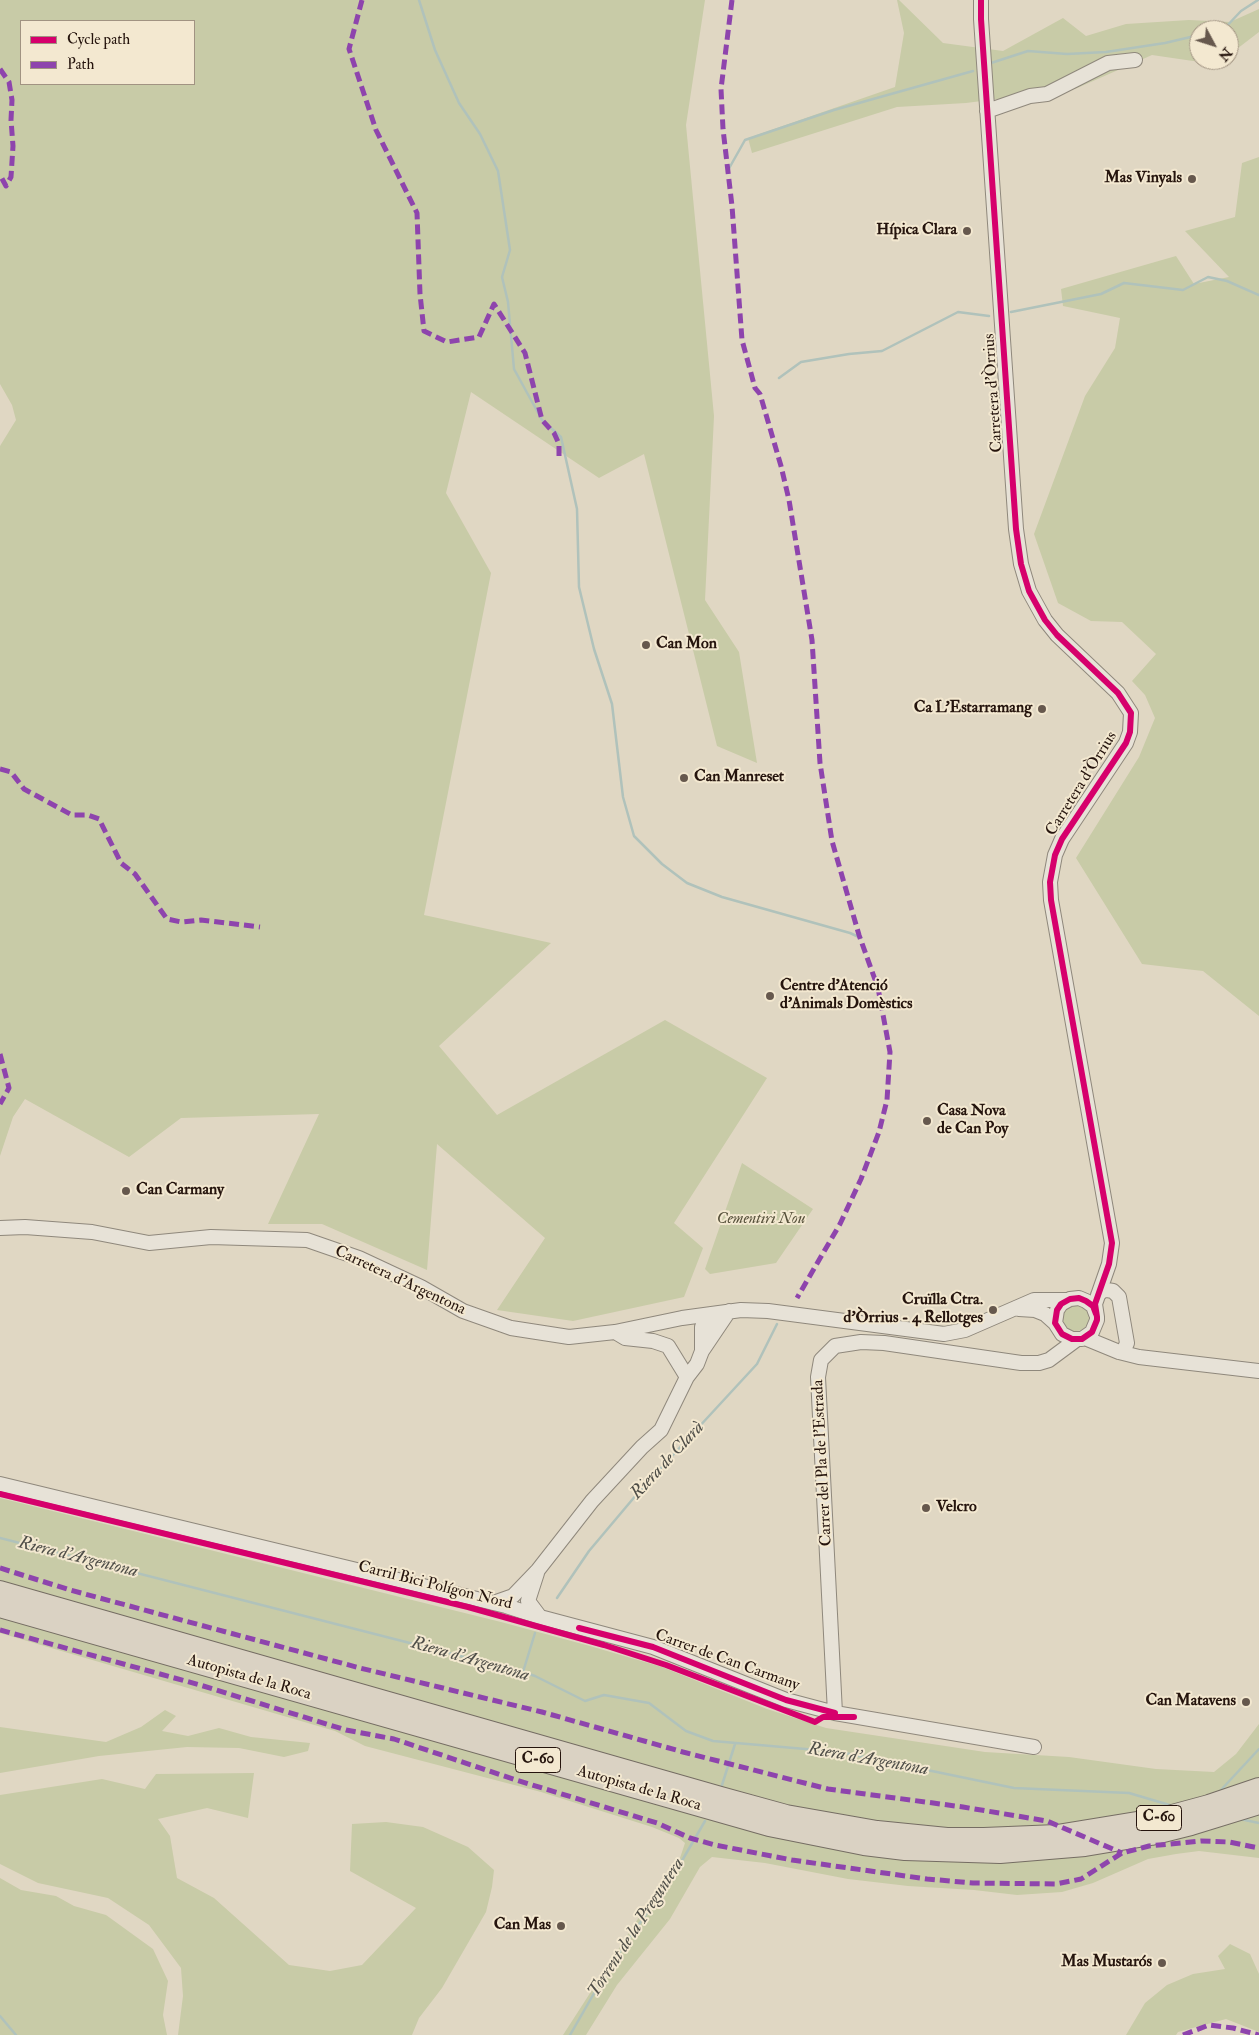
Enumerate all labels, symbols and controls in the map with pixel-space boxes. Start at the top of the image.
legend [20,20,195,85]
north arrow [1189,20,1239,70]
text: Cycle path [67,30,130,49]
text: N [1215,44,1236,65]
text: Path [67,55,94,74]
place label: Mas Vinyals [1104,169,1182,189]
marker: Mas Vinyals [1186,173,1198,185]
place label: Hípica Clara [876,221,957,241]
marker: Hípica Clara [961,225,973,237]
street label: Carretera d'Òrrius [980,333,1008,453]
place label: Can Mon [656,635,717,655]
marker: Can Mon [640,639,652,651]
place label: Ca L'Estarramang [914,699,1032,719]
marker: Ca L'Estarramang [1036,703,1048,715]
street label: Carretera d'Òrrius [1042,728,1122,840]
place label: Can Manreset [694,768,784,788]
marker: Can Manreset [678,772,690,784]
place label: Centre d'Atenció d'Animals Domèstics [780,977,913,1015]
marker: Centre d'Atenció d'Animals Domèstics [764,990,776,1002]
place label: Casa Nova de Can Poy [937,1102,1008,1140]
marker: Casa Nova de Can Poy [921,1115,933,1127]
place label: Can Carmany [136,1181,224,1201]
marker: Can Carmany [120,1185,132,1197]
park label: Cementiri Nou [717,1210,805,1230]
street label: Carretera d'Argentona [331,1242,469,1320]
place label: Cruïlla Ctra. d'Òrrius - 4 Rellotges [844,1291,983,1329]
marker: Cruïlla Ctra. d'Òrrius - 4 Rellotges [987,1304,999,1316]
street label: Carrer del Pla de l'Estrada [809,1379,837,1547]
water label: Riera de Clarà [627,1418,709,1504]
place label: Velcro [936,1498,977,1518]
marker: Velcro [920,1502,932,1514]
water label: Riera d'Argentona [16,1533,140,1583]
street label: Carril Bici Polígon Nord [356,1558,514,1614]
street label: Carrer de Can Carmany [652,1626,802,1696]
water label: Riera d'Argentona [408,1633,532,1687]
street label: Autopista de la Roca [185,1651,313,1705]
place label: Can Matavens [1146,1692,1236,1712]
marker: Can Matavens [1240,1696,1252,1708]
water label: Riera d'Argentona [806,1739,930,1781]
road number: C-60 [516,1748,560,1772]
street label: Autopista de la Roca [575,1762,703,1816]
road number: C-60 [1136,1806,1182,1830]
water label: Torrent de la Preguntera [584,1855,690,2001]
place label: Can Mas [494,1916,551,1936]
marker: Can Mas [555,1920,567,1932]
place label: Mas Mustarós [1061,1953,1152,1973]
marker: Mas Mustarós [1156,1957,1168,1969]

